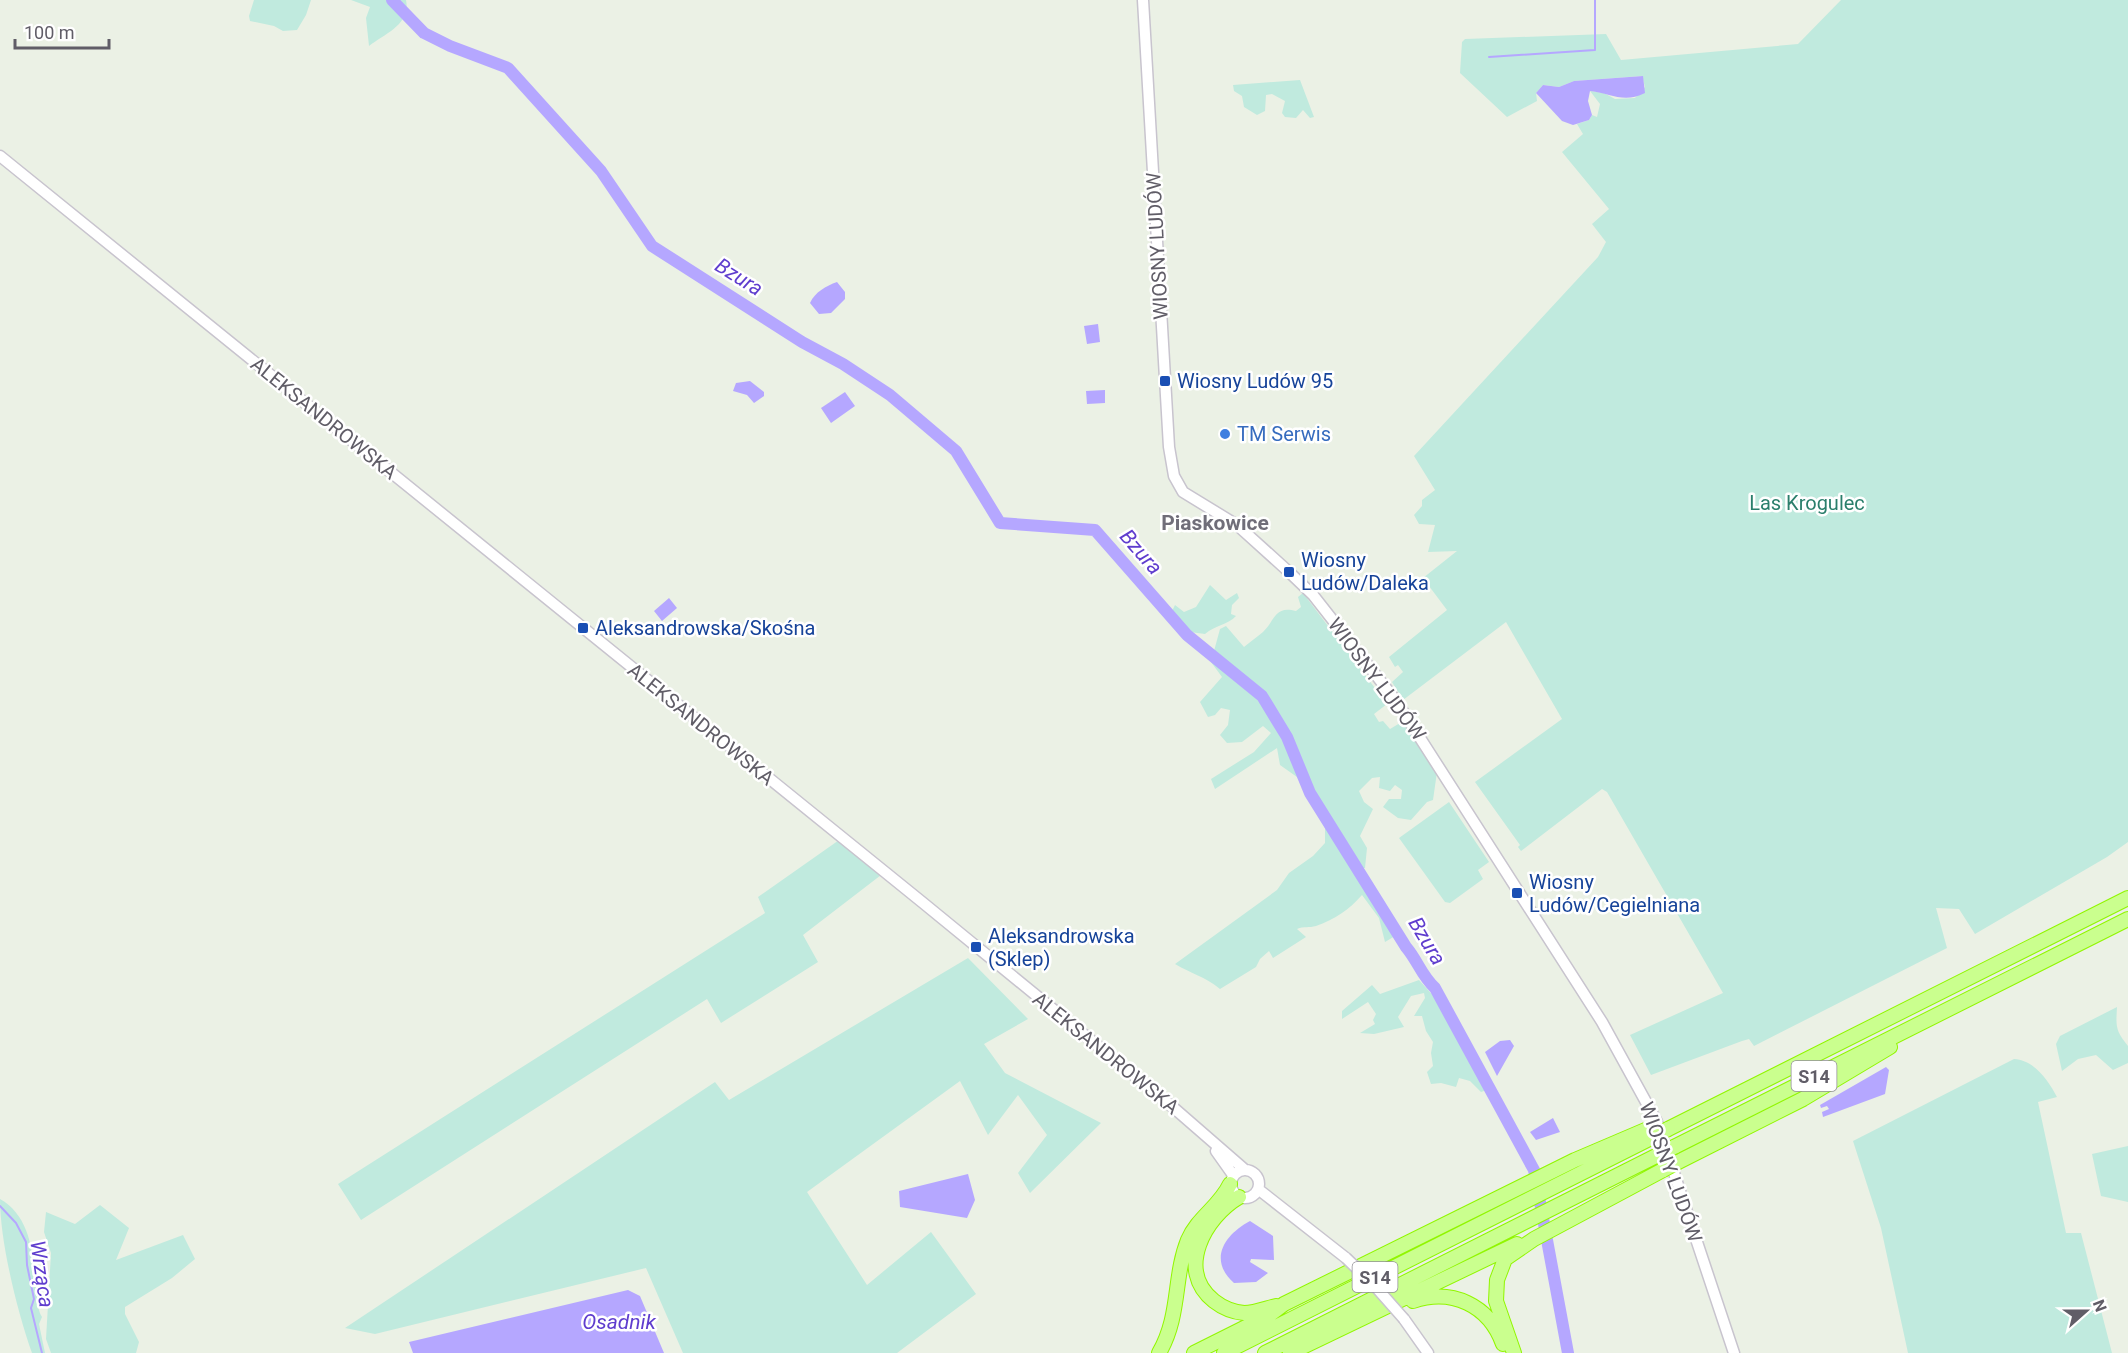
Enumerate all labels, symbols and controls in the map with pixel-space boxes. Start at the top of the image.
scale bar [15,12,110,50]
text: 100 m [24,22,75,43]
street label: WIOSNY LUDÓW [1141,171,1173,320]
water label: Bzura [711,253,767,301]
street label: ALEKSANDROWSKA [246,352,402,484]
place label: Wiosny Ludów 95 [1177,369,1333,393]
marker: Wiosny Ludów 95 [1158,374,1172,388]
place label: TM Serwis [1237,422,1331,446]
marker: TM Serwis [1218,427,1232,441]
park label: Las Krogulec [1749,491,1865,515]
district label: Piaskowice [1161,511,1269,535]
water label: Bzura [1115,525,1167,579]
place label: Wiosny Ludów/Daleka [1301,548,1429,595]
marker: Wiosny Ludów/Daleka [1282,565,1296,579]
street label: WIOSNY LUDÓW [1323,613,1431,745]
place label: Aleksandrowska/Skośna [595,616,815,640]
marker: Aleksandrowska/Skośna [576,621,590,635]
street label: ALEKSANDROWSKA [623,658,779,790]
place label: Wiosny Ludów/Cegielniana [1529,870,1700,917]
marker: Wiosny Ludów/Cegielniana [1510,886,1524,900]
water label: Bzura [1403,913,1451,969]
place label: Aleksandrowska (Sklep) [988,924,1135,971]
marker: Aleksandrowska (Sklep) [969,940,983,954]
street label: ALEKSANDROWSKA [1028,987,1184,1119]
road number: S14 [1792,1061,1836,1091]
street label: WIOSNY LUDÓW [1634,1099,1708,1246]
water label: Wrząca [25,1239,59,1309]
road number: S14 [1352,1262,1398,1292]
north arrow [2056,1281,2116,1341]
text: N [2089,1297,2110,1314]
water label: Osadnik [582,1310,656,1334]

